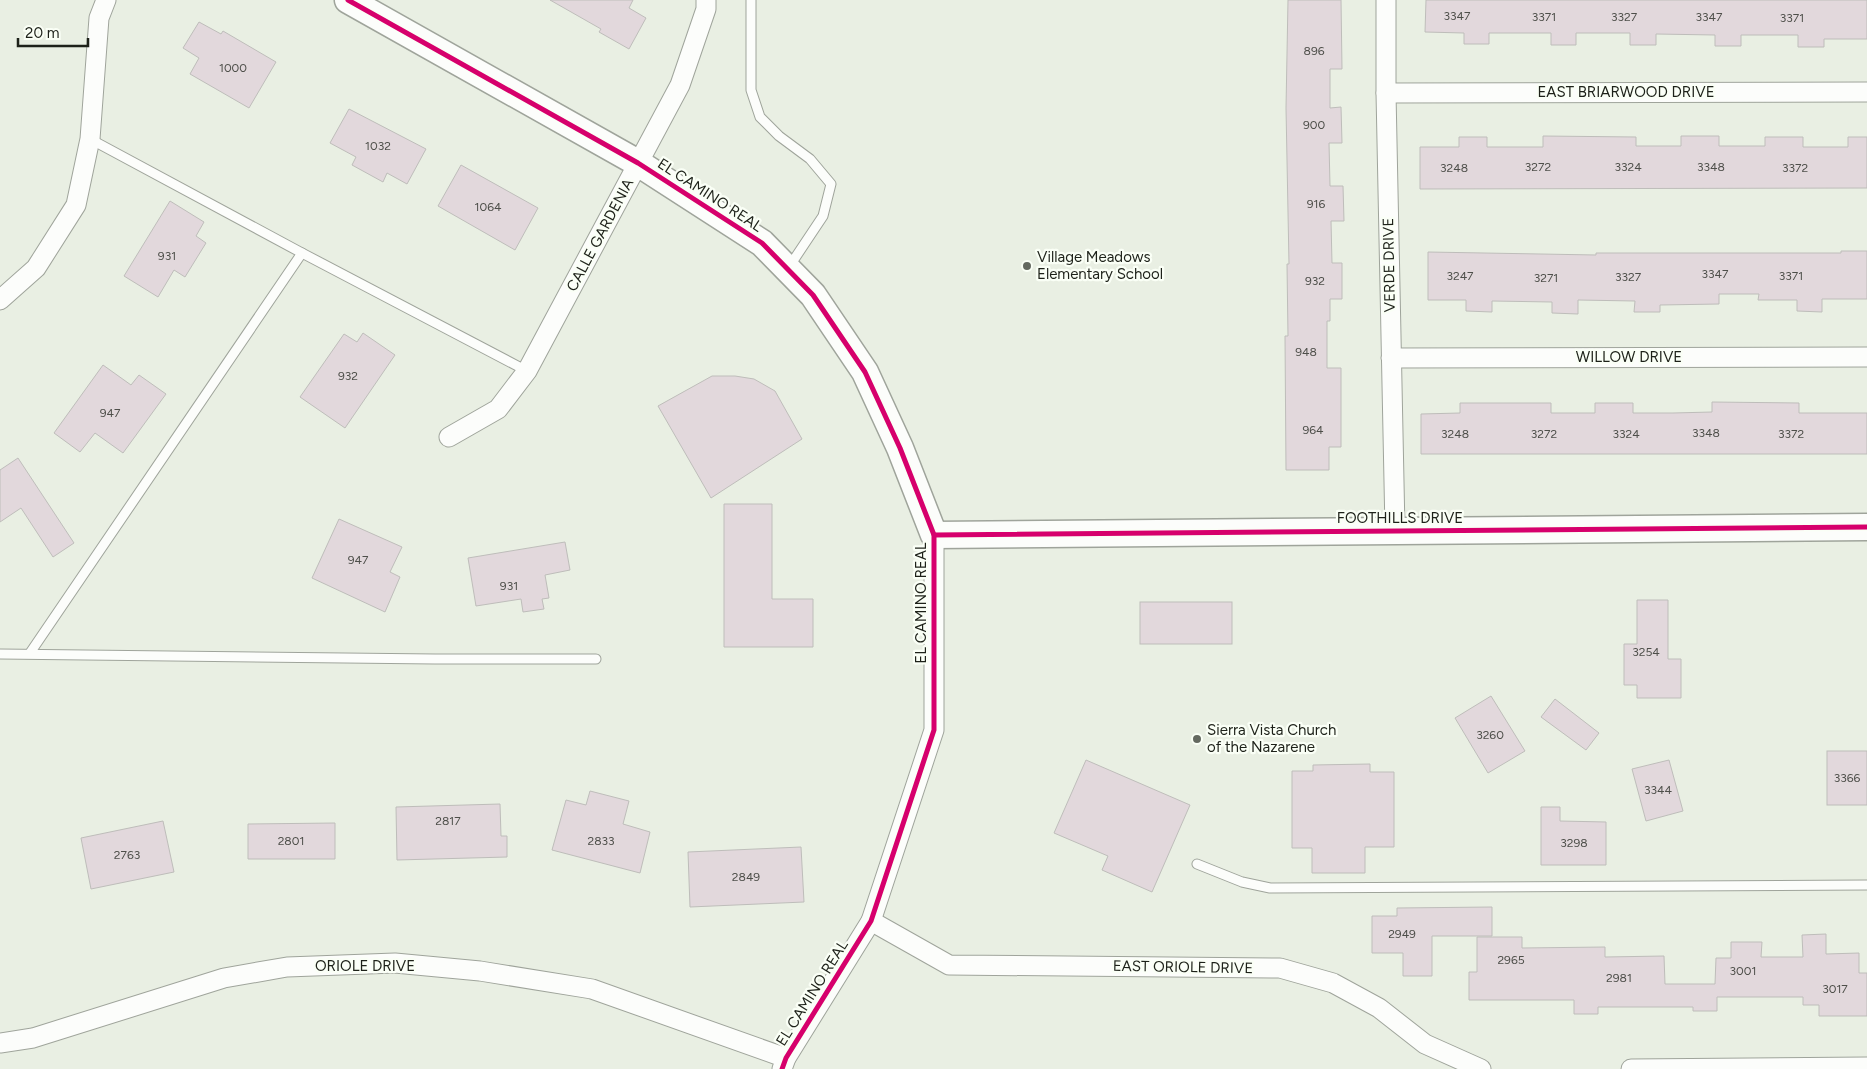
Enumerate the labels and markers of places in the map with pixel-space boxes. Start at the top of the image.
place label: Village Meadows Elementary School [1037,248,1163,283]
marker: Village Meadows Elementary School [1021,260,1033,272]
place label: Sierra Vista Church of the Nazarene [1207,721,1336,756]
marker: Sierra Vista Church of the Nazarene [1191,733,1203,745]

